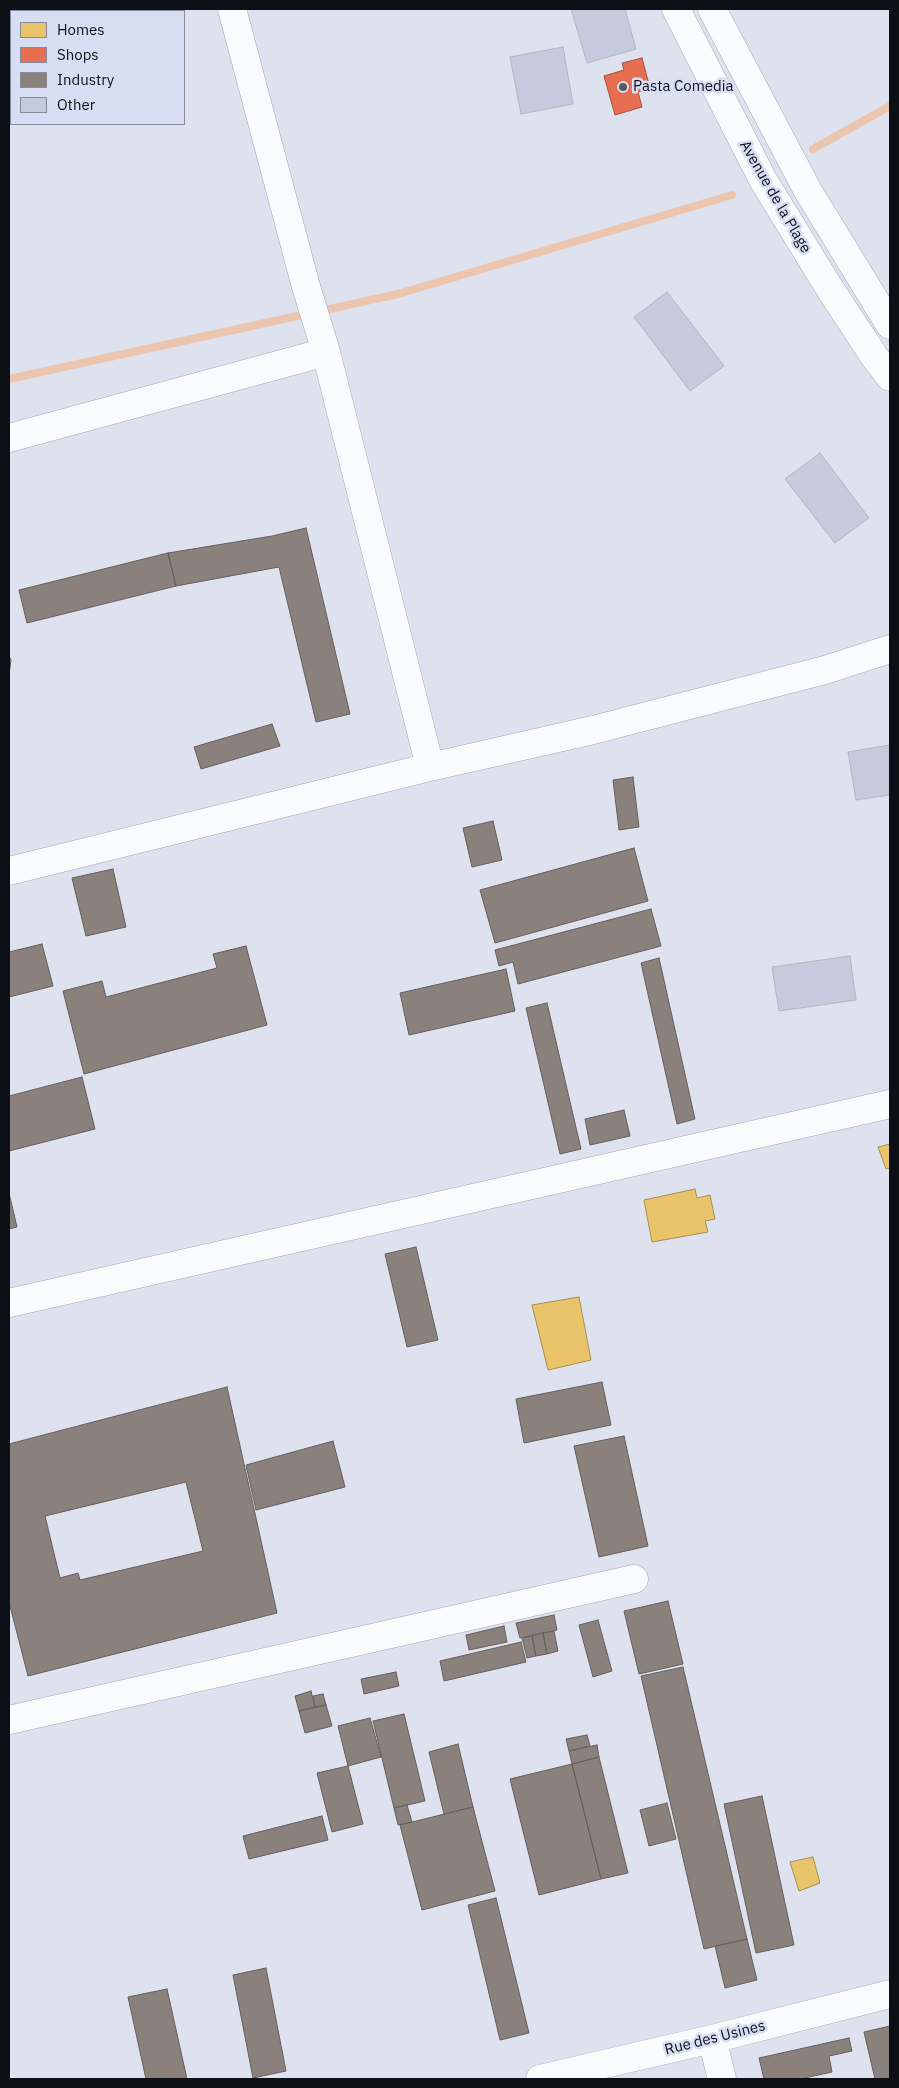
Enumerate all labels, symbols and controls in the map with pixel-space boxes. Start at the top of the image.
legend [10,10,185,125]
text: Homes [57,20,105,39]
text: Shops [57,45,99,64]
text: Industry [57,70,114,89]
place label: Pasta Comedia [633,78,733,96]
marker: Pasta Comedia [617,81,629,93]
text: Other [57,95,95,114]
street label: Avenue de la Plage [735,138,815,256]
street label: Rue des Usines [663,2017,767,2059]

